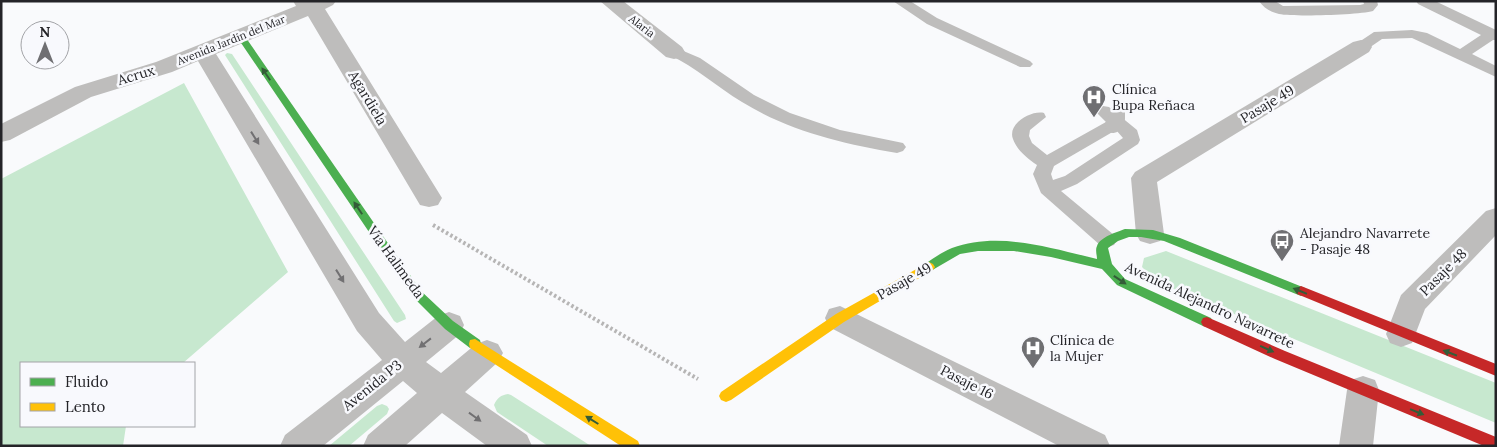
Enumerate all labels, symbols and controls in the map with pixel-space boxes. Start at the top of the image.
street label: Alaria [625,11,658,41]
street label: Avenida Jardín del Mar [174,12,287,69]
north arrow [20,20,70,70]
text: N [40,23,51,41]
street label: Acrux [114,61,157,89]
one-way arrow [261,67,271,81]
street label: Agardiela [344,67,391,129]
place label: Clínica Bupa Reñaca [1112,80,1195,114]
street label: Pasaje 49 [1237,81,1297,127]
hospital icon: Clínica Bupa Reñaca [1081,84,1107,118]
one-way arrow [251,131,260,144]
one-way arrow [353,202,363,215]
street label: Vía Halimeda [363,221,428,302]
place label: Alejandro Navarrete - Pasaje 48 [1299,224,1430,258]
bus stop icon: Alejandro Navarrete - Pasaje 48 [1269,228,1295,262]
street label: Pasaje 48 [1416,244,1471,299]
street label: Avenida Alejandro Navarrete [1122,257,1298,352]
street label: Pasaje 49 [874,258,934,304]
one-way arrow [336,270,345,283]
one-way arrow [1113,275,1127,285]
one-way arrow [1292,287,1307,295]
place label: Clínica de la Mujer [1050,331,1115,365]
hospital icon: Clínica de la Mujer [1020,335,1046,369]
one-way arrow [418,338,432,348]
one-way arrow [1260,346,1274,354]
one-way arrow [1443,348,1457,356]
street label: Avenida P3 [338,356,405,415]
street label: Pasaje 16 [937,361,997,403]
legend [20,362,195,427]
text: Fluido [65,372,108,391]
text: Lento [65,397,106,416]
one-way arrow [1410,408,1424,416]
one-way arrow [468,412,481,423]
one-way arrow [585,415,598,424]

